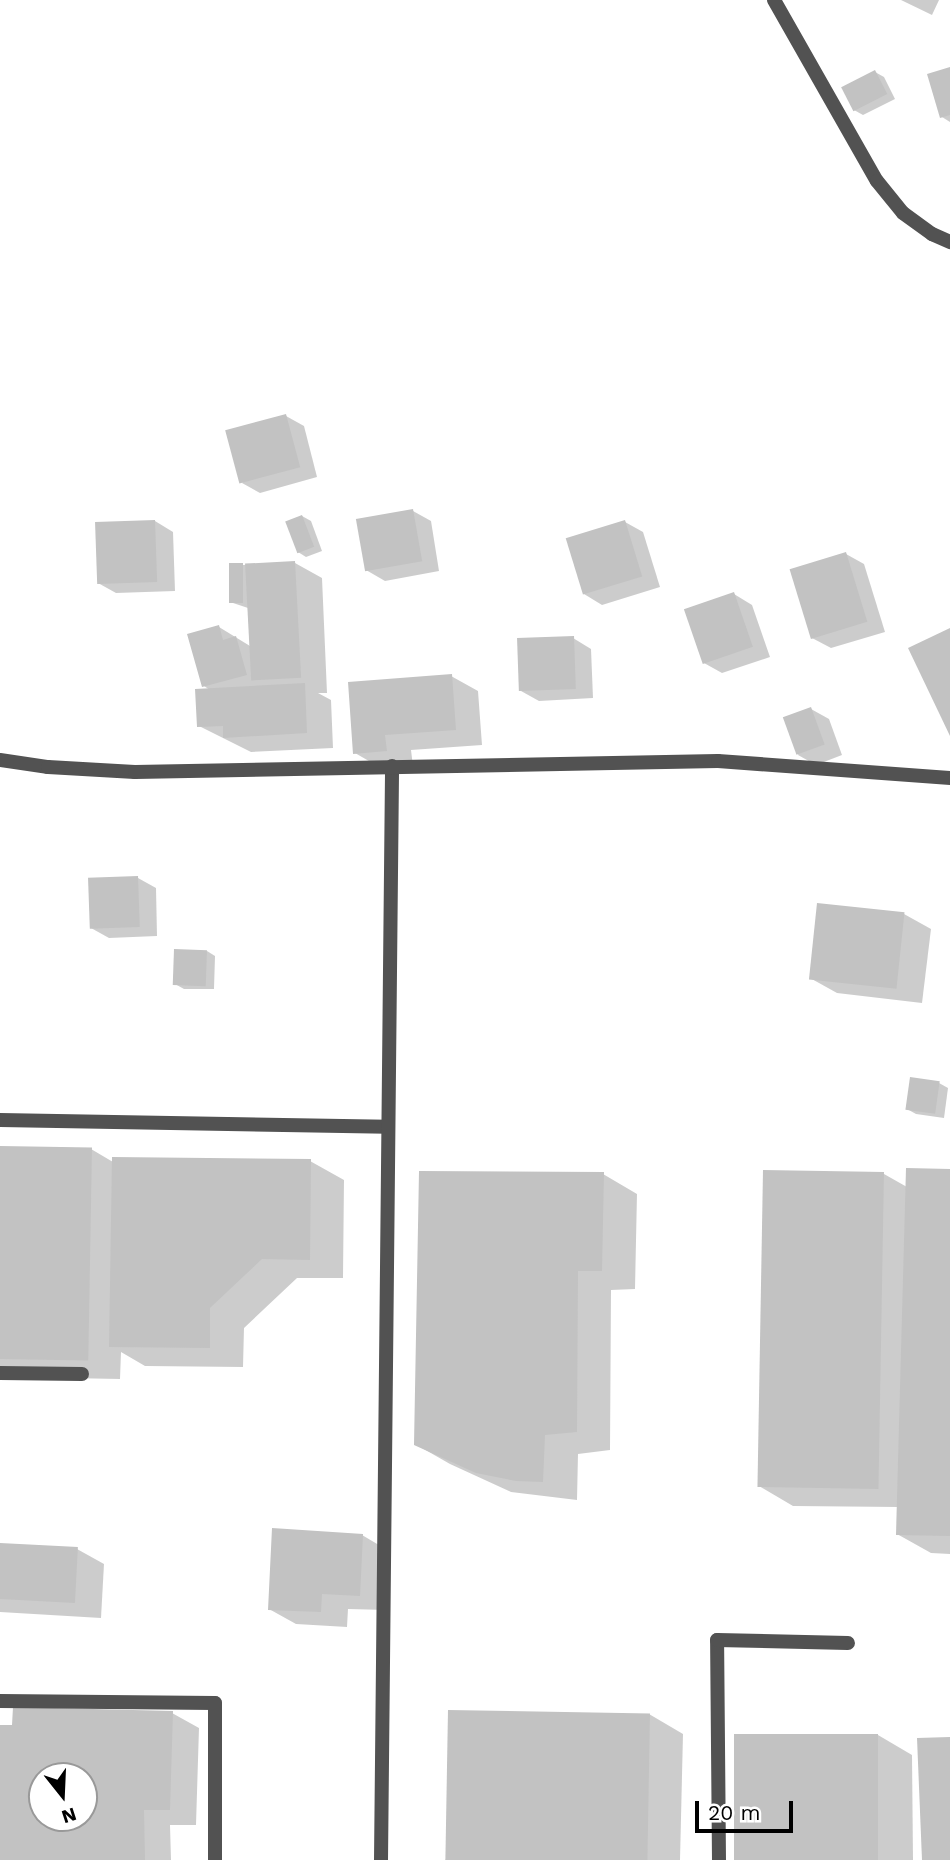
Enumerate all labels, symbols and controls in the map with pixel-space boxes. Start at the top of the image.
north arrow [28,1762,98,1832]
scale bar [698,1786,796,1830]
text: 20 m [708,1800,760,1825]
text: N [59,1802,79,1829]

